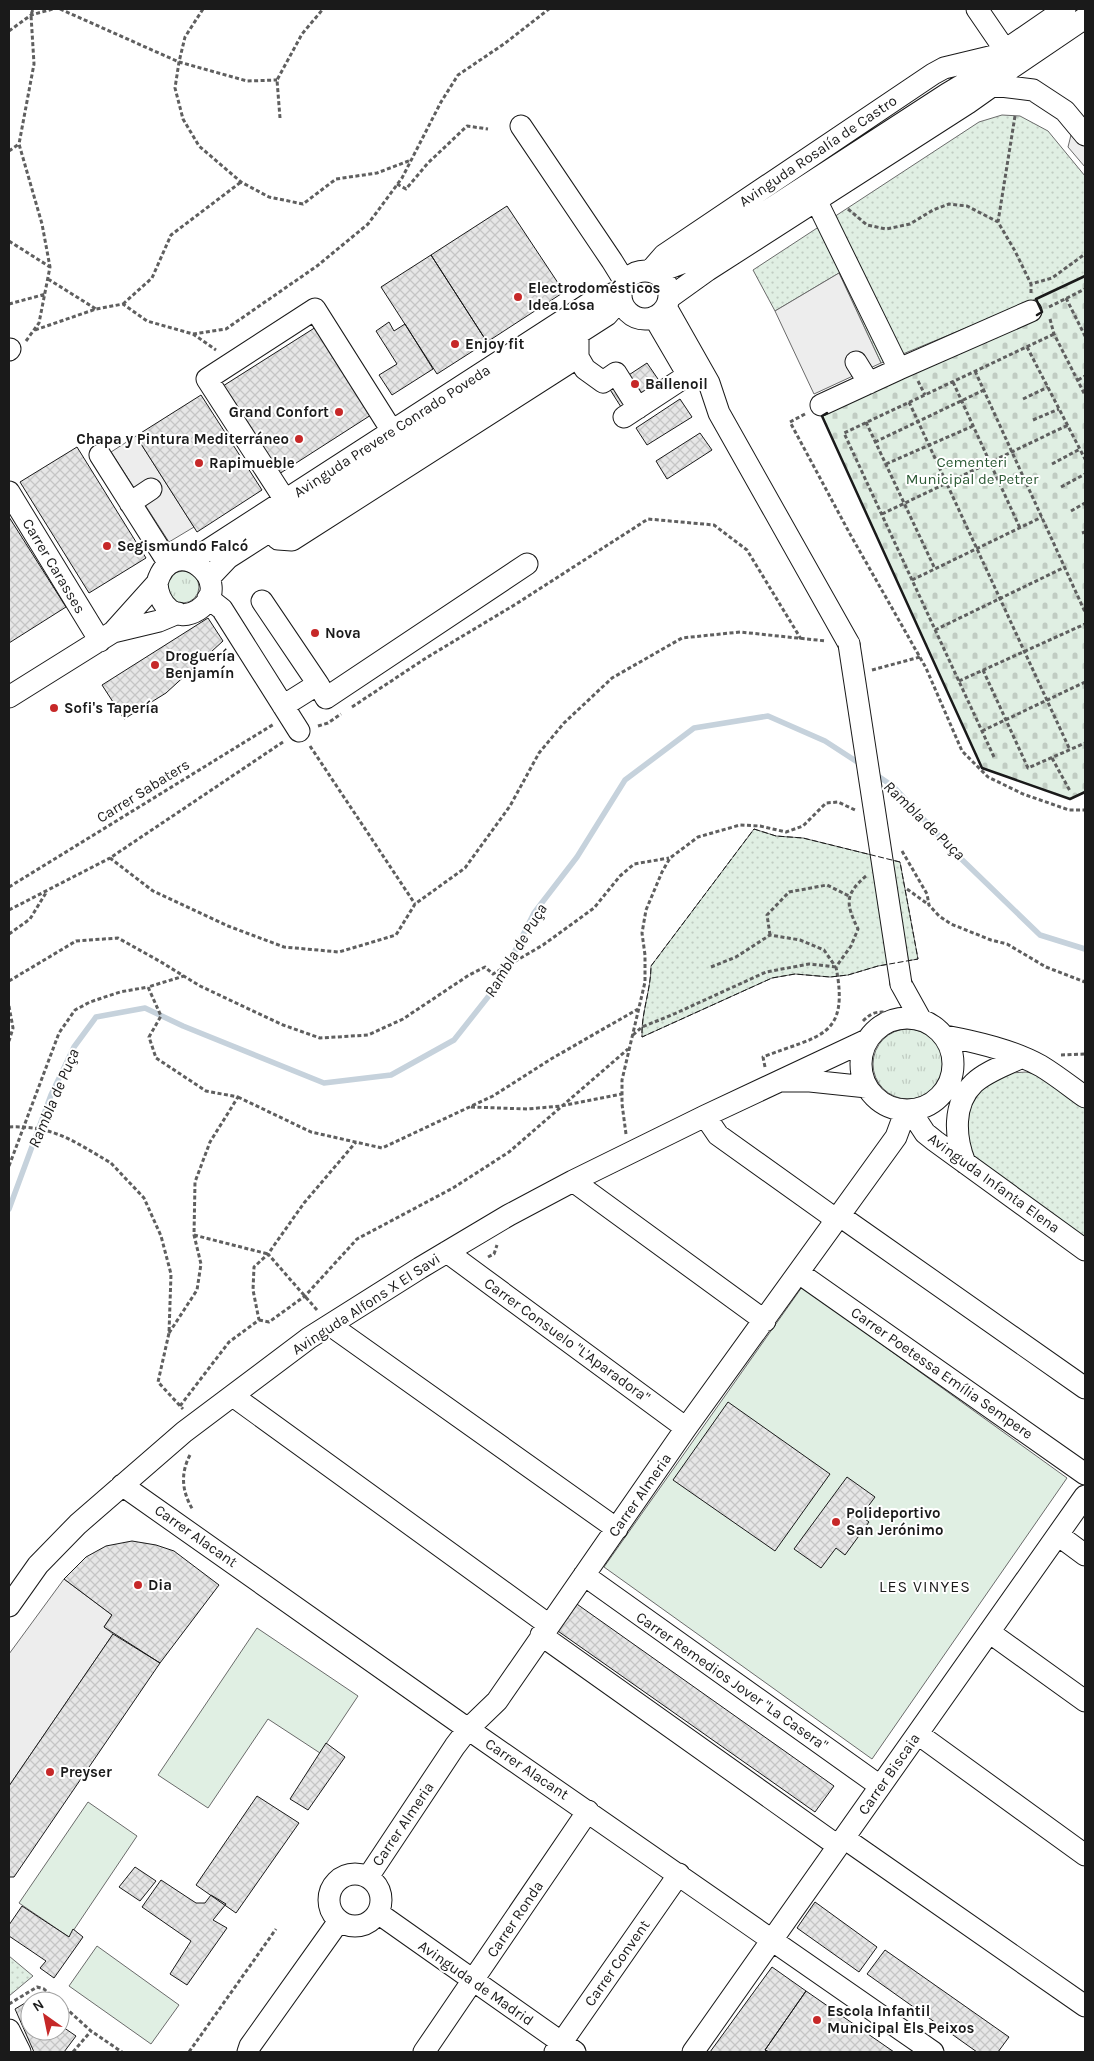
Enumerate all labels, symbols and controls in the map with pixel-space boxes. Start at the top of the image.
street label: Avinguda Rosalía de Castro [736,91,900,211]
place label: Electrodomésticos Idea Losa [528,279,661,314]
marker: Electrodomésticos Idea Losa [512,291,524,303]
place label: Enjoy fit [465,335,524,353]
marker: Enjoy fit [449,338,461,350]
street label: Avinguda Prevere Conrado Poveda [290,361,494,501]
place label: Ballenoil [645,375,708,393]
marker: Ballenoil [629,378,641,390]
place label: Grand Confort [229,403,329,421]
marker: Grand Confort [333,406,345,418]
place label: Chapa y Pintura Mediterráneo [76,430,289,448]
marker: Chapa y Pintura Mediterráneo [293,433,305,445]
park label: Cementeri Municipal de Petrer [906,453,1039,488]
place label: Rapimueble [209,454,295,472]
marker: Rapimueble [193,457,205,469]
street label: Carrer Carasses [19,515,89,617]
place label: Segismundo Falcó [117,537,248,555]
marker: Segismundo Falcó [101,540,113,552]
place label: Nova [325,624,361,642]
marker: Nova [309,627,321,639]
place label: Droguería Benjamín [165,647,235,682]
marker: Droguería Benjamín [149,659,161,671]
place label: Sofi's Tapería [64,699,159,717]
marker: Sofi's Tapería [48,702,60,714]
street label: Carrer Sabaters [93,755,193,827]
water label: Rambla de Puça [880,777,969,864]
water label: Rambla de Puça [480,900,551,1001]
water label: Rambla de Puça [24,1046,83,1151]
street label: Avinguda Infanta Elena [925,1129,1063,1237]
street label: Avinguda Alfons X El Savi [289,1249,443,1359]
street label: Carrer Consuelo "L'Aparadora" [481,1274,654,1406]
street label: Carrer Poetessa Emília Sempere [848,1303,1036,1443]
street label: Carrer Almeria [605,1450,675,1540]
street label: Carrer Alacant [151,1501,241,1571]
place label: Polideportivo San Jerónimo [846,1504,943,1539]
marker: Polideportivo San Jerónimo [830,1516,842,1528]
place label: Dia [148,1576,172,1594]
district label: LES VINYES [879,1577,971,1596]
marker: Dia [132,1579,144,1591]
street label: Carrer Remedios Jover "La Casera" [633,1608,832,1755]
street label: Carrer Biscaia [854,1730,924,1818]
street label: Carrer Alacant [482,1734,572,1804]
place label: Preyser [60,1763,112,1781]
marker: Preyser [44,1766,56,1778]
street label: Carrer Almeria [368,1778,438,1870]
street label: Carrer Ronda [483,1877,547,1961]
street label: Carrer Convent [581,1916,654,2010]
street label: Avinguda de Madrid [415,1937,537,2029]
north arrow [20,1991,70,2041]
text: N [29,1996,47,2015]
place label: Escola Infantil Municipal Els Peixos [827,2002,974,2037]
marker: Escola Infantil Municipal Els Peixos [811,2014,823,2026]

